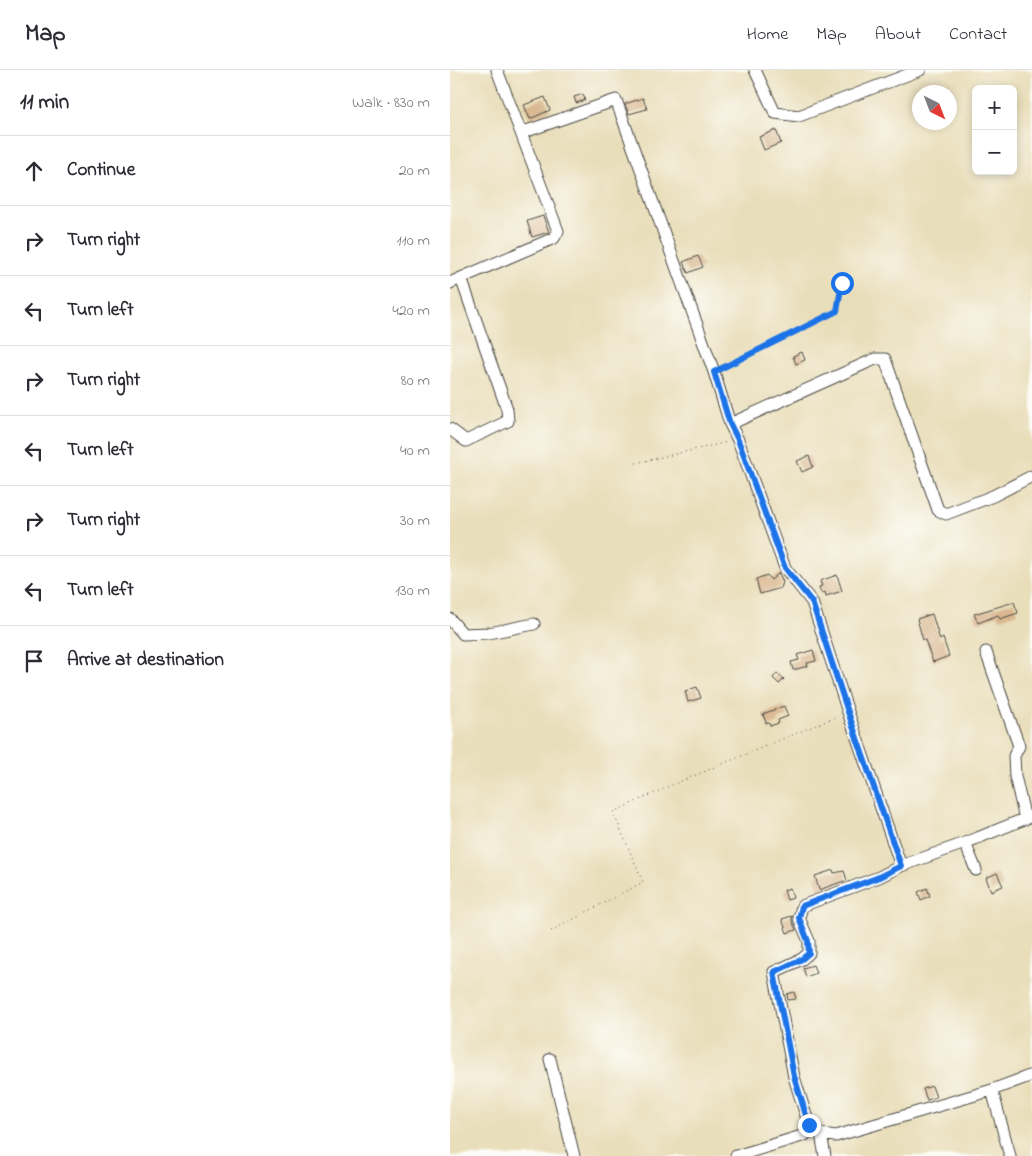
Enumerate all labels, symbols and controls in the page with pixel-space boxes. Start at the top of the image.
text: Map [25,17,66,52]
text: Home [747,22,788,48]
text: Map [816,22,847,48]
text: About [875,22,921,48]
text: Contact [949,22,1007,48]
north arrow [912,85,957,130]
map controls [972,85,1017,175]
button: + [972,85,1017,130]
text: 11 min [20,88,69,118]
text: Walk · 830 m [352,91,430,115]
button: − [972,130,1017,175]
icon: ahead [20,157,48,185]
text: Continue [67,157,135,184]
text: 20 m [399,159,430,183]
icon: right [20,227,48,255]
text: Turn right [67,227,140,254]
text: 110 m [396,229,430,253]
route start [831,272,854,295]
icon: left [20,297,48,325]
text: Turn left [67,297,134,324]
text: 420 m [392,299,430,323]
icon: right [20,367,48,395]
text: Turn right [67,367,140,394]
text: 80 m [401,369,430,393]
icon: left [20,437,48,465]
text: Turn left [67,437,134,464]
text: 40 m [400,439,430,463]
icon: right [20,507,48,535]
text: Turn right [67,507,140,534]
text: 30 m [400,509,430,533]
icon: left [20,577,48,605]
text: Turn left [67,577,134,604]
text: 130 m [395,579,430,603]
icon: arrive [20,647,48,675]
text: Arrive at destination [67,647,224,674]
route end [798,1114,821,1137]

